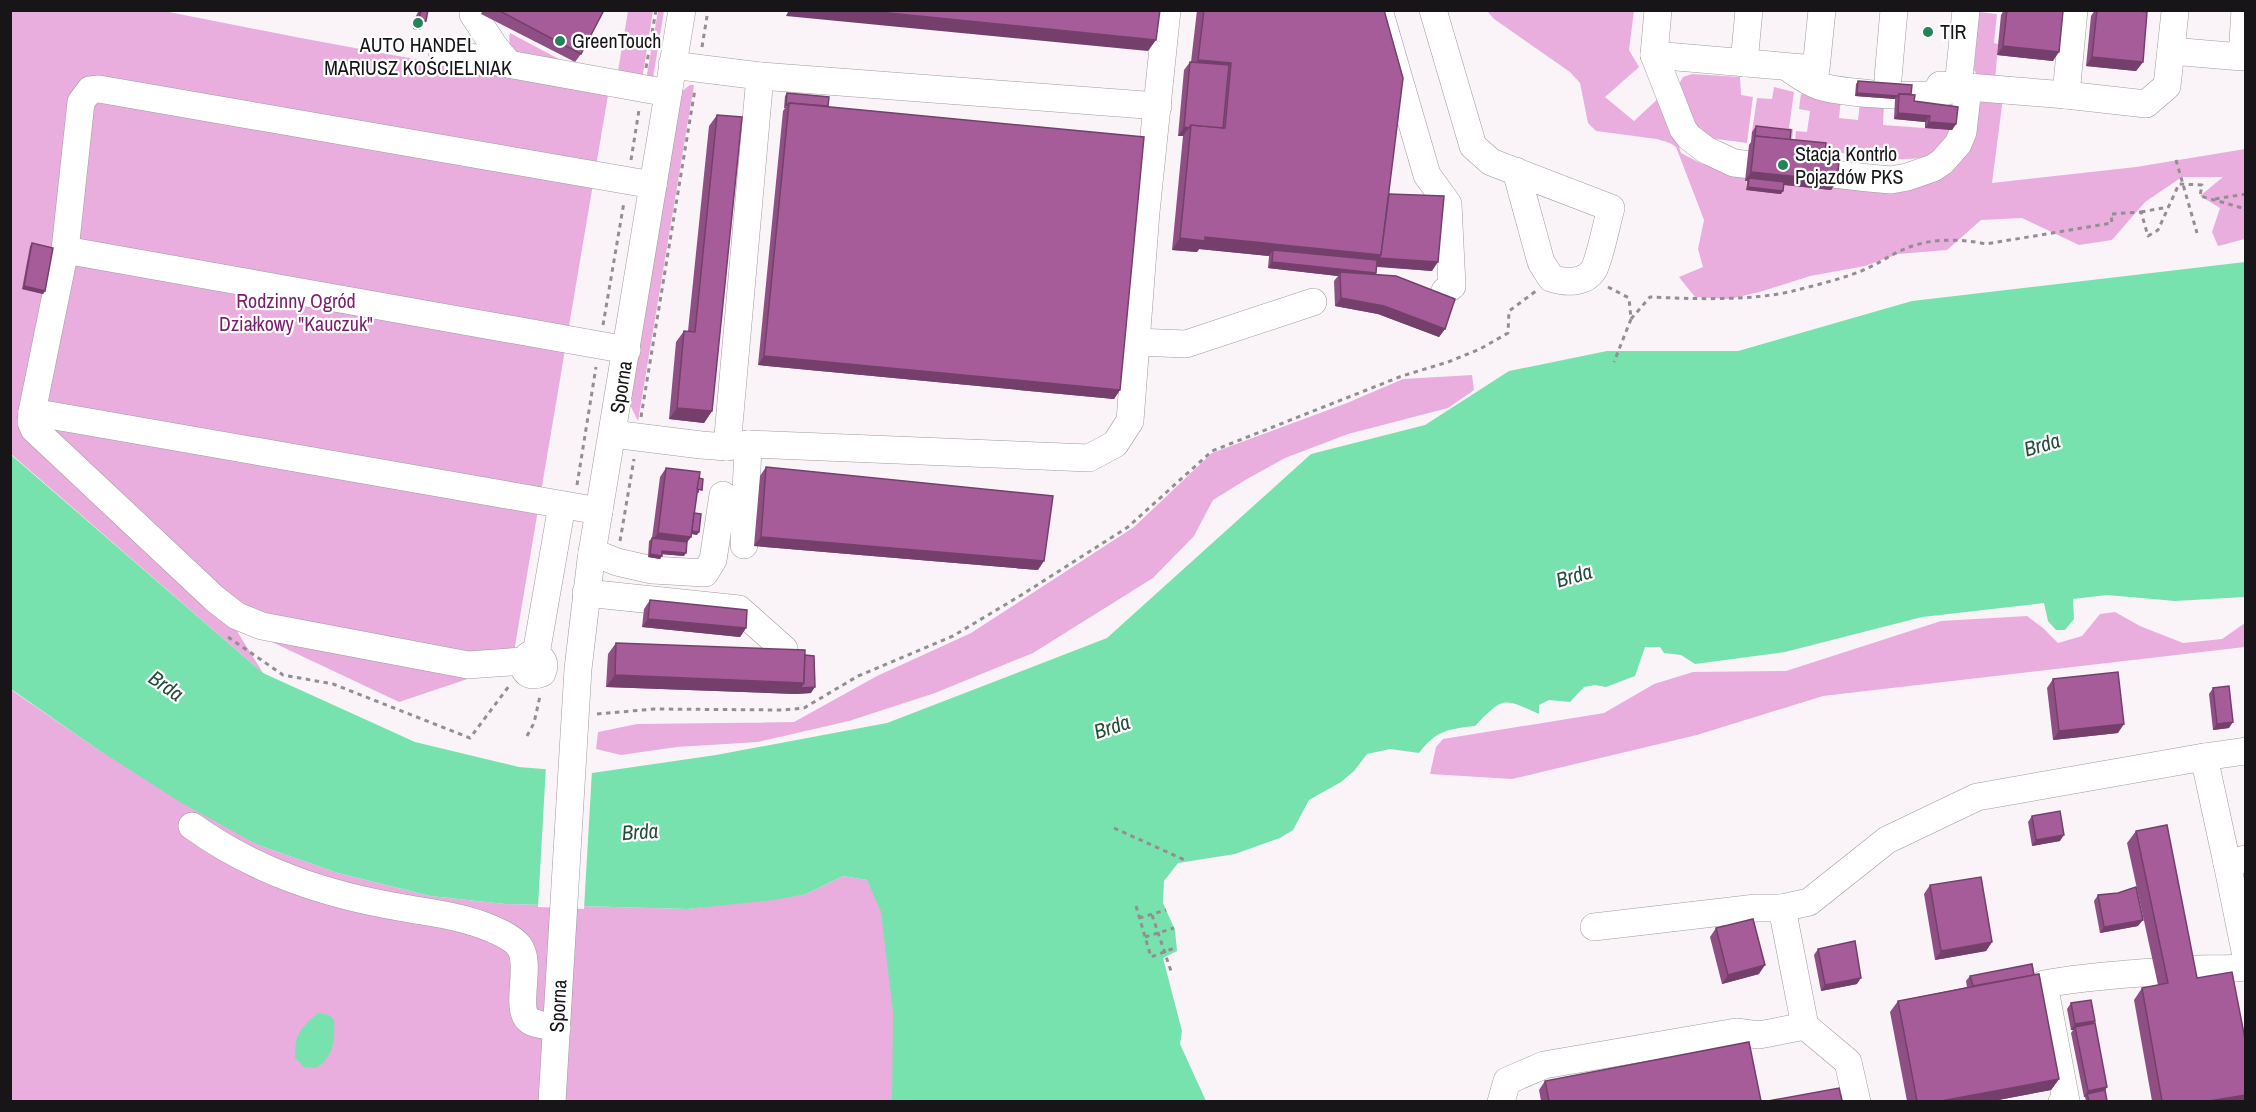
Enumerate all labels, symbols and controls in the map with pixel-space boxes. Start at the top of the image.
marker: AUTO HANDEL MARIUSZ KOŚCIELNIAK [411,16,425,30]
place label: TIR [1940,18,1967,45]
marker: TIR [1921,25,1935,39]
place label: GreenTouch [572,27,661,54]
place label: AUTO HANDEL MARIUSZ KOŚCIELNIAK [324,31,512,81]
marker: GreenTouch [553,34,567,48]
place label: Stacja Kontrlo Pojazdów PKS [1795,140,1904,190]
marker: Stacja Kontrlo Pojazdów PKS [1776,158,1790,172]
park label: Rodzinny Ogród Działkowy "Kauczuk" [219,287,373,337]
street label: Sporna [603,359,638,415]
water label: Brda [2020,426,2063,463]
water label: Brda [1552,557,1595,594]
water label: Brda [143,663,190,708]
water label: Brda [1090,707,1134,746]
water label: Brda [621,816,659,847]
street label: Sporna [543,979,572,1033]

